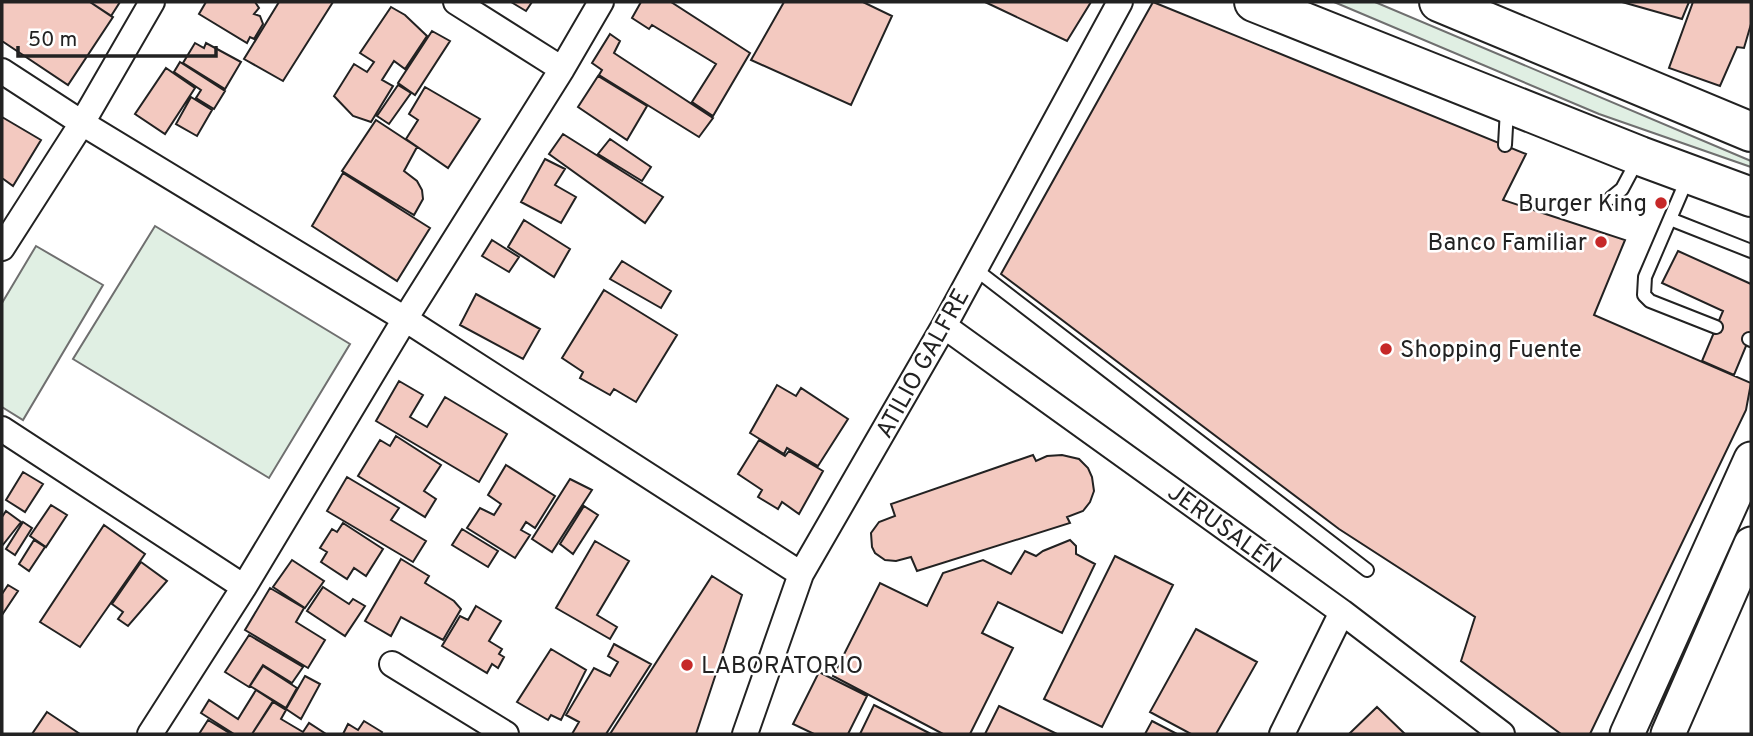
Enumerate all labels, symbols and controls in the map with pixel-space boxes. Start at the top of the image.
scale bar [18,14,215,58]
text: 50 m [28,27,77,54]
place label: Burger King [1518,190,1647,220]
marker: Burger King [1653,195,1669,211]
place label: Banco Familiar [1427,229,1587,259]
marker: Banco Familiar [1593,234,1609,250]
street label: ATILIO GALFRE [870,284,977,444]
place label: Shopping Fuente [1400,336,1582,366]
marker: Shopping Fuente [1378,341,1394,357]
street label: JERUSALÉN [1161,477,1288,581]
place label: LABORATORIO [701,652,863,682]
marker: LABORATORIO [679,657,695,673]

